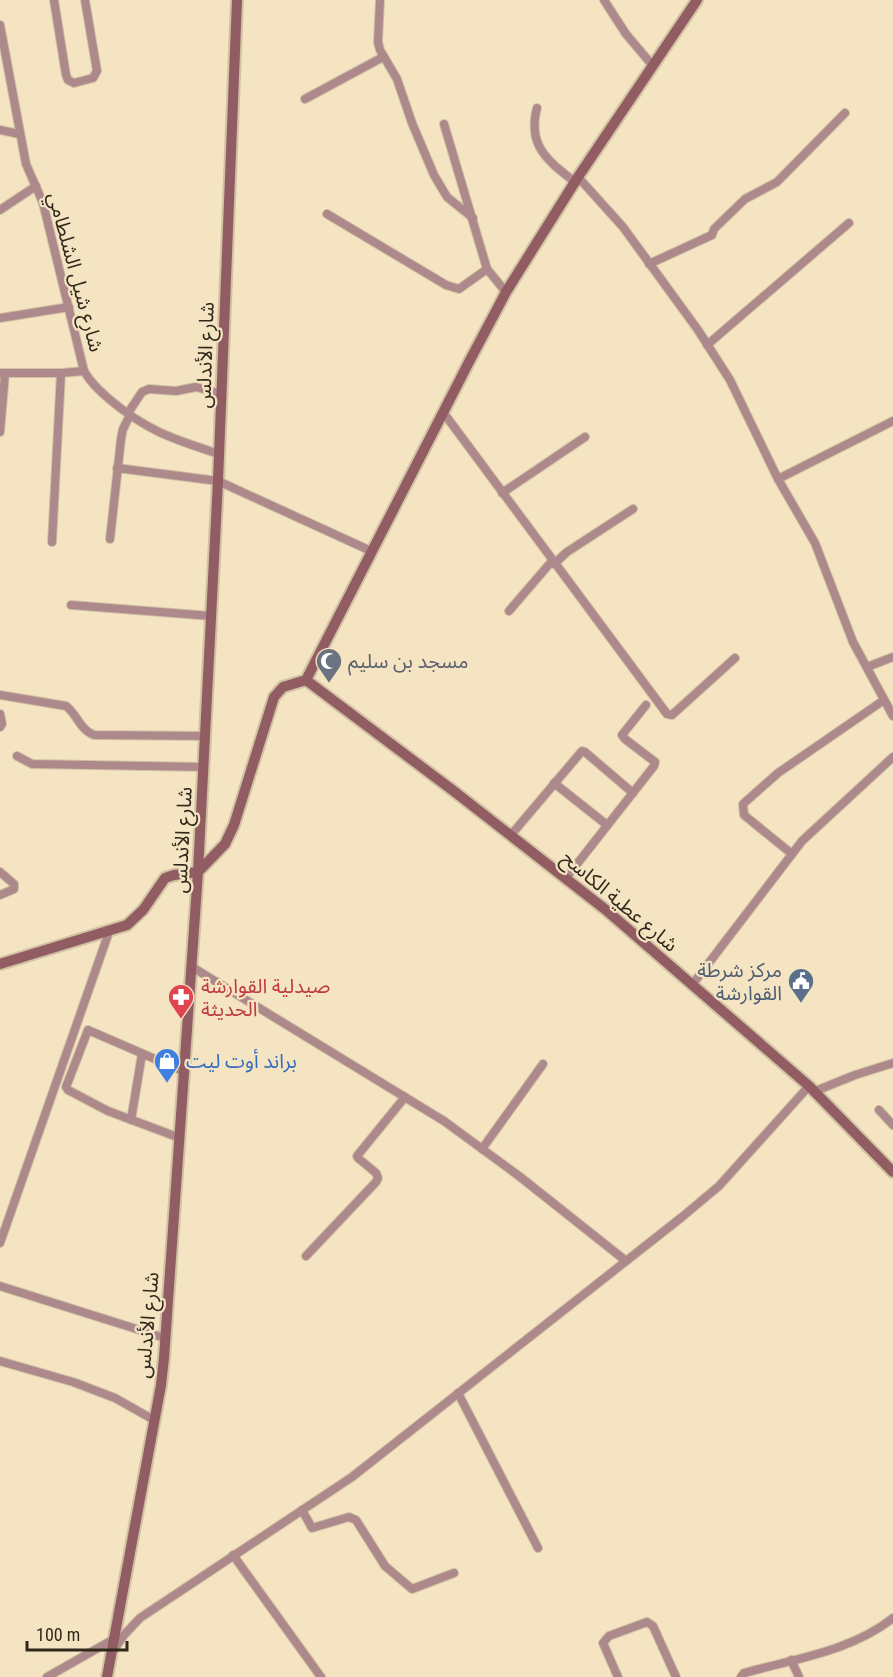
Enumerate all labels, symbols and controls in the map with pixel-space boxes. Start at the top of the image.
street label: شارع شيل الشلطامي [40,190,109,355]
street label: شارع الأندلس [191,301,222,409]
mosque icon: مسجد بن سليم [314,646,344,684]
place label: مسجد بن سليم [348,649,468,676]
street label: شارع الأندلس [167,786,200,894]
street label: شارع عطية الكاسح [555,845,683,959]
place label: مركز شرطة القوارشة [697,958,782,1005]
public building icon: مركز شرطة القوارشة [786,966,816,1004]
place label: صيدلية القوارشة الحديثة [201,974,330,1021]
pharmacy icon: صيدلية القوارشة الحديثة [166,982,196,1020]
shop icon: براند أوت ليت [152,1046,182,1084]
place label: براند أوت ليت [186,1049,297,1073]
street label: شارع الأندلس [130,1271,167,1379]
scale bar [27,1614,128,1652]
text: 100 m [36,1624,80,1645]

